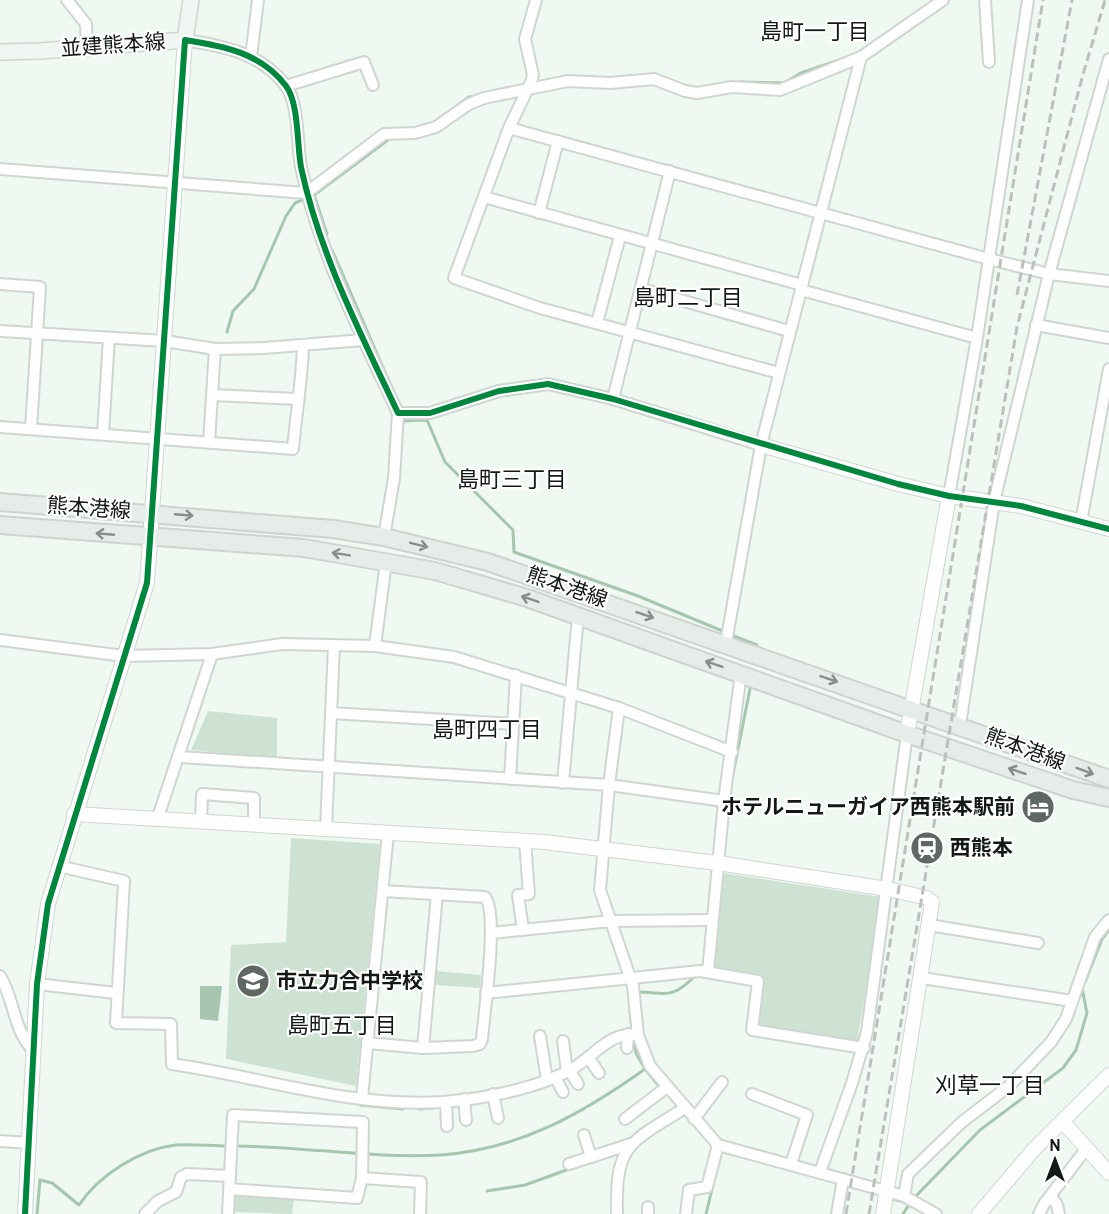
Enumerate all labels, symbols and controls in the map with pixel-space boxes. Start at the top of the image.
district label: 島町一丁目 [760,20,870,47]
street label: 並建熊本線 [60,29,166,64]
district label: 島町二丁目 [633,286,743,313]
district label: 島町三丁目 [457,468,567,495]
street label: 熊本港線 [46,493,132,526]
one-way arrow [174,510,193,521]
one-way arrow [95,528,115,539]
one-way arrow [409,539,428,551]
one-way arrow [331,548,351,559]
street label: 熊本港線 [522,562,611,615]
one-way arrow [521,592,540,603]
one-way arrow [635,610,654,621]
one-way arrow [705,657,724,668]
one-way arrow [819,675,838,686]
district label: 島町四丁目 [432,718,542,745]
street label: 熊本港線 [980,723,1069,777]
one-way arrow [1008,765,1027,776]
one-way arrow [1076,766,1094,777]
hotel icon: ホテルニューガイア西熊本駅前 [1020,789,1056,825]
place label: ホテルニューガイア西熊本駅前 [721,795,1015,822]
station icon: 西熊本 [909,830,945,866]
place label: 西熊本 [950,836,1013,863]
school or university icon: 市立力合中学校 [235,963,271,999]
place label: 市立力合中学校 [276,969,423,996]
district label: 島町五丁目 [287,1014,397,1041]
district label: 刈草一丁目 [935,1074,1045,1101]
north arrow [1025,1130,1085,1190]
text: N [1049,1137,1061,1157]

